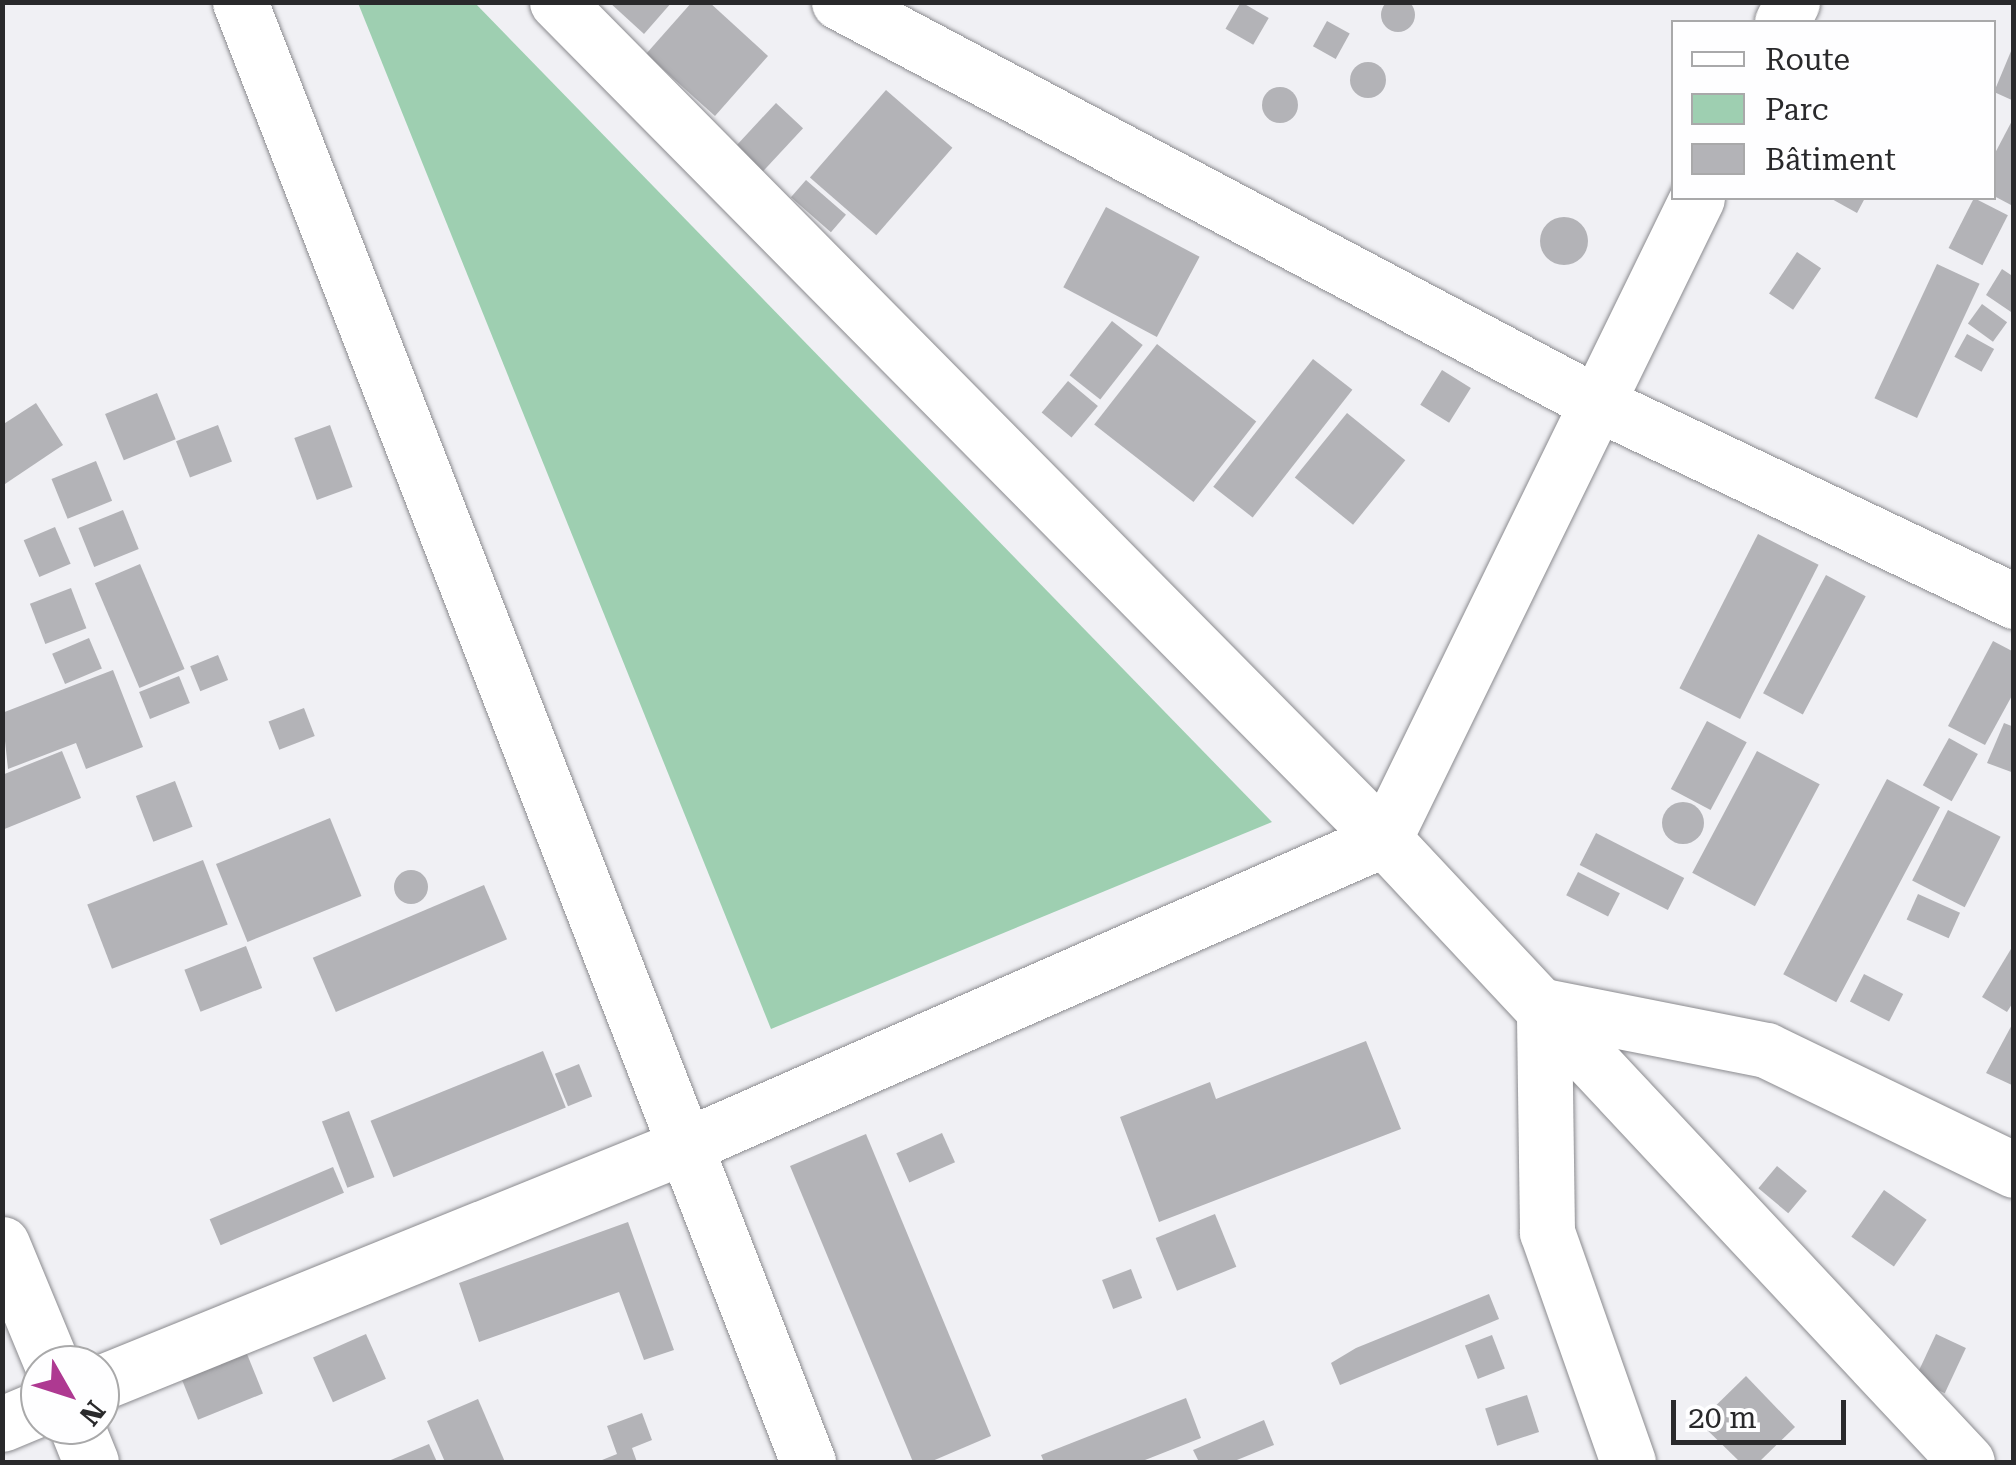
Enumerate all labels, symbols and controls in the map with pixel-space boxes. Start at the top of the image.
legend [1671,20,1996,200]
text: Route [1765,42,1850,77]
text: Parc [1765,92,1829,127]
text: Bâtiment [1765,142,1896,177]
north arrow [20,1345,120,1445]
scale bar [1676,1380,1851,1442]
text: N [73,1394,112,1432]
text: 20 m [1688,1400,1757,1435]

